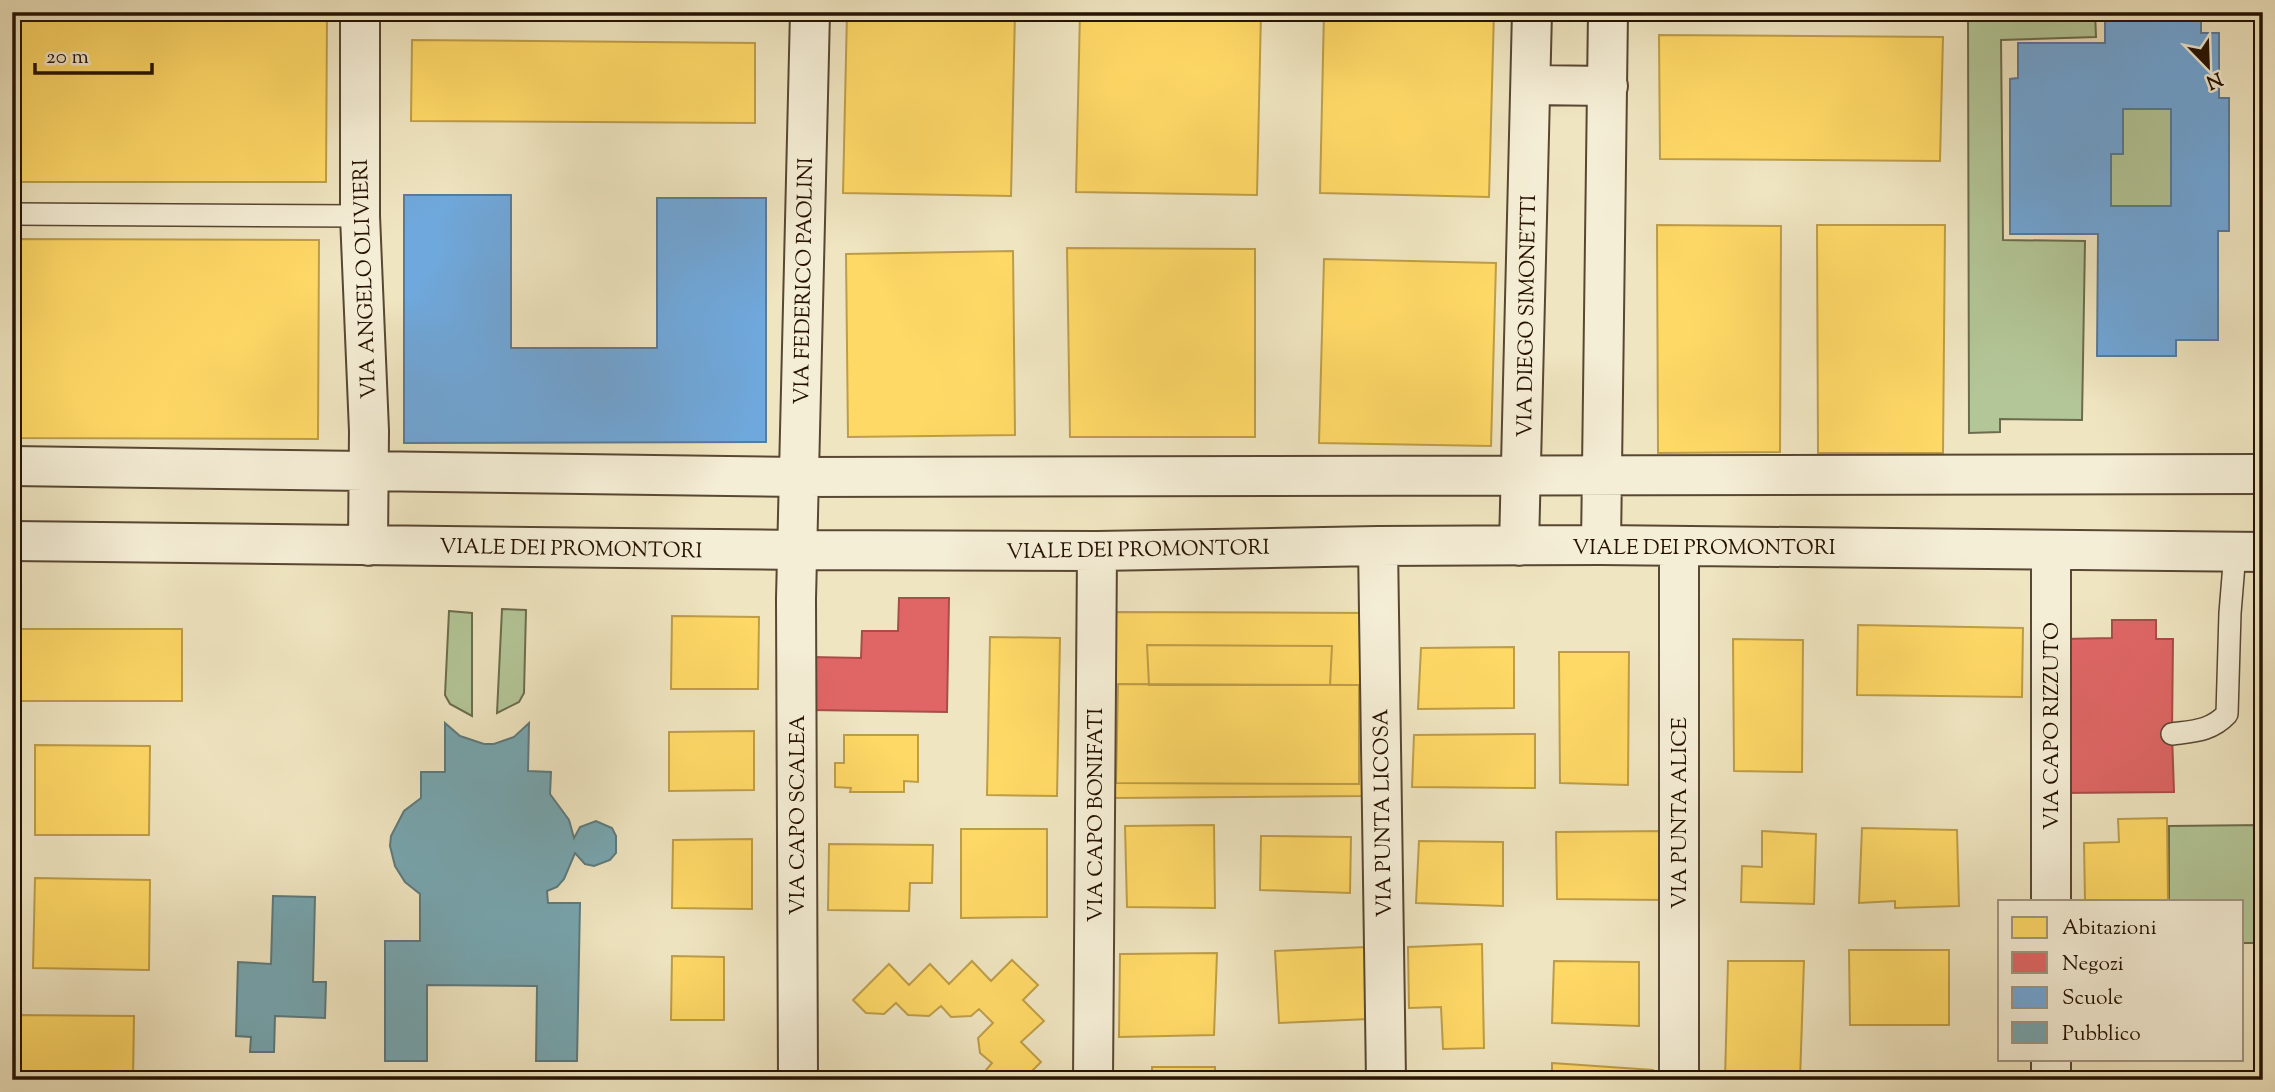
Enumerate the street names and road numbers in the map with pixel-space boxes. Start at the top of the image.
street label: VIA FEDERICO PAOLINI [788,157,822,405]
street label: VIA ANGELO OLIVIERI [347,158,385,399]
street label: VIA DIEGO SIMONETTI [1511,194,1545,438]
street label: VIALE DEI PROMONTORI [439,533,703,567]
street label: VIALE DEI PROMONTORI [1006,534,1270,568]
street label: VIALE DEI PROMONTORI [1572,534,1836,564]
street label: VIA CAPO RIZZUTO [2038,622,2068,830]
street label: VIA CAPO BONIFATI [1082,708,1112,922]
street label: VIA PUNTA LICOSA [1367,708,1401,918]
street label: VIA CAPO SCALEA [784,715,814,915]
street label: VIA PUNTA ALICE [1666,717,1696,909]

